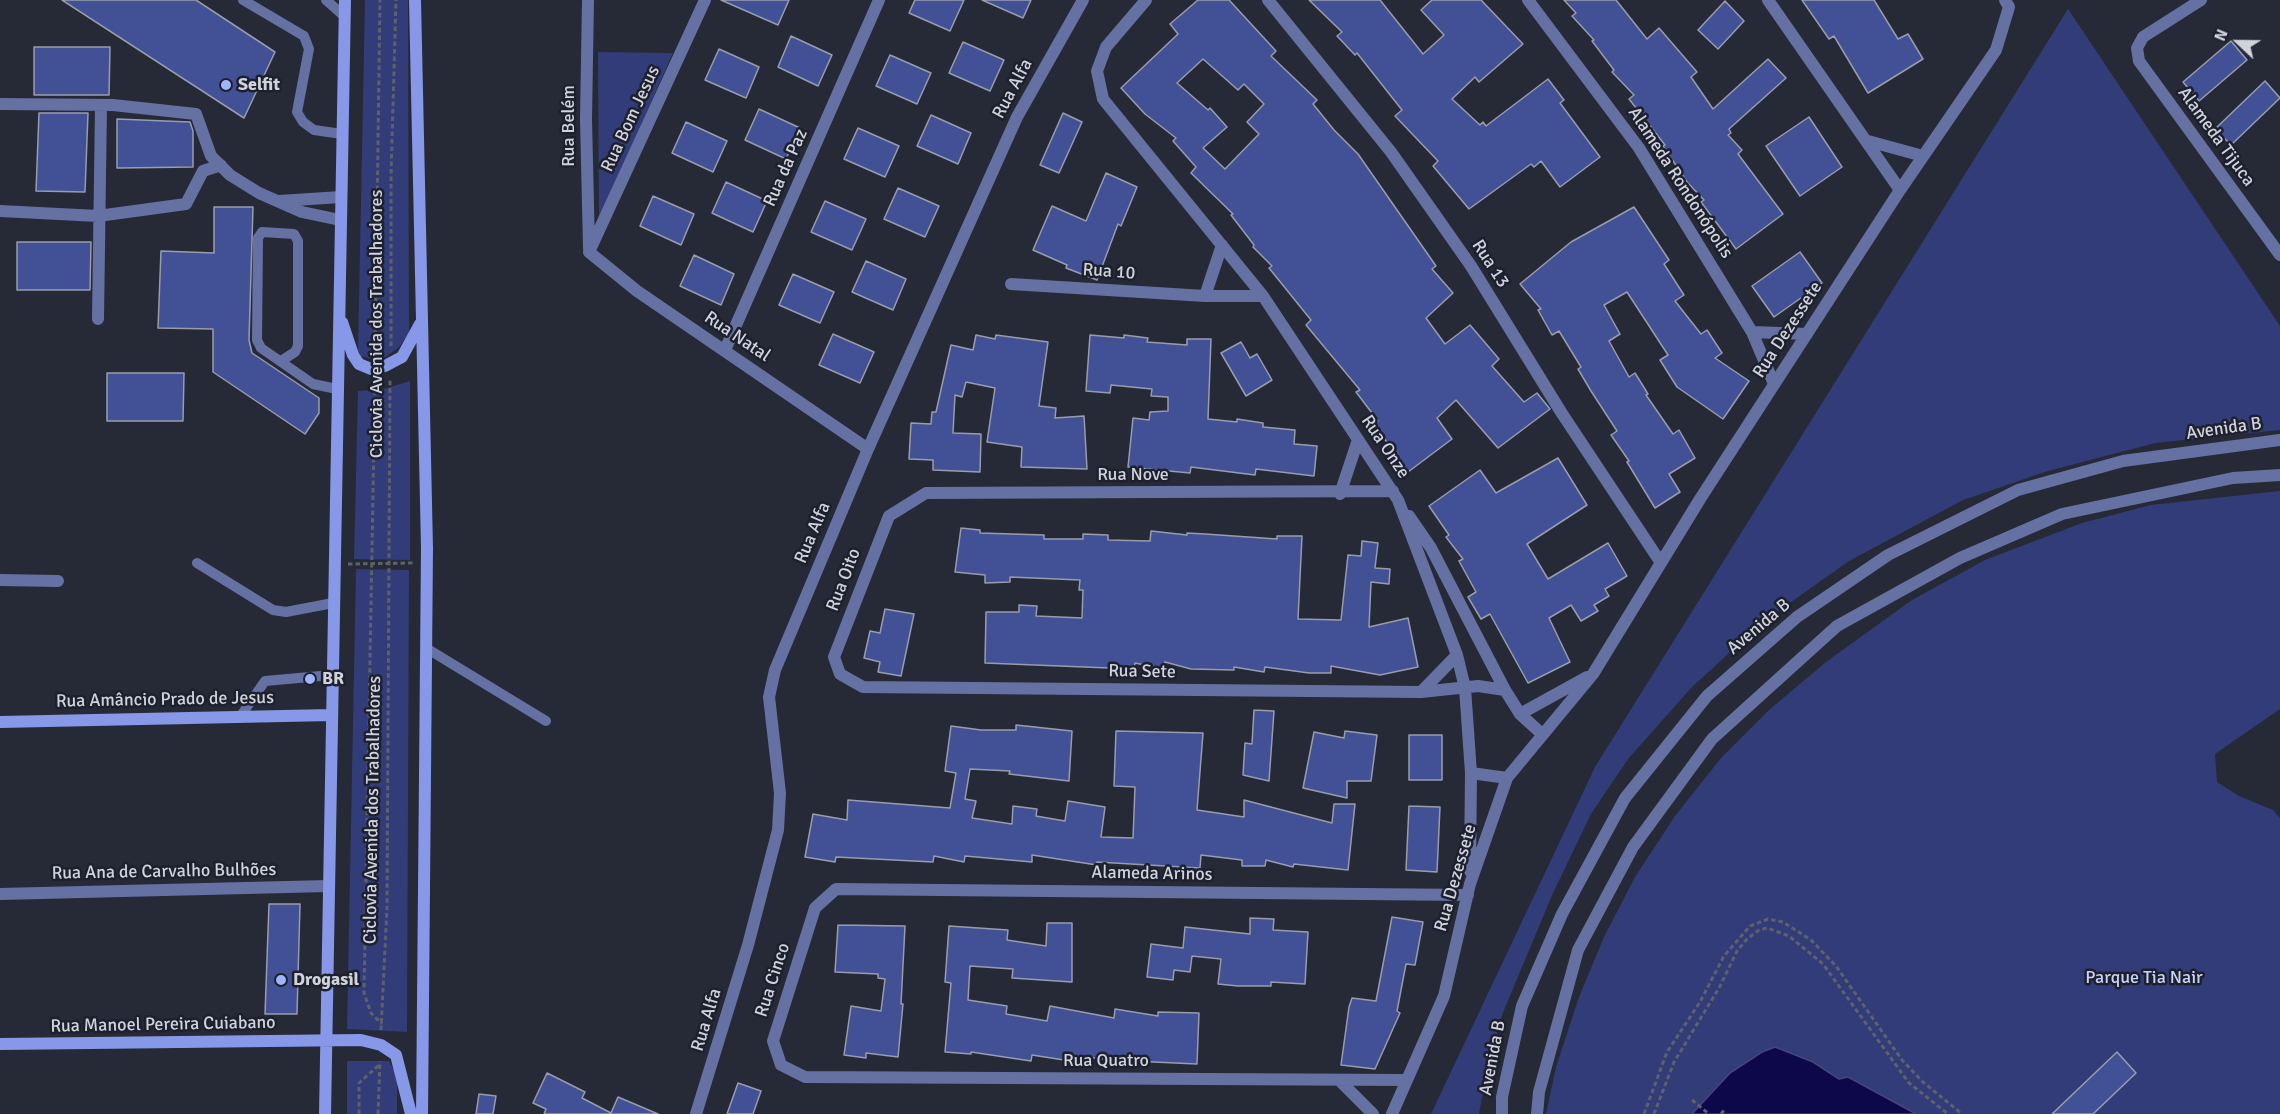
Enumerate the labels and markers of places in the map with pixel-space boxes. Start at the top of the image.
place label: Selfit [238,74,280,96]
marker: Selfit [219,78,233,92]
place label: BR [322,668,344,690]
marker: BR [303,672,317,686]
place label: Drogasil [293,969,359,991]
marker: Drogasil [274,973,288,987]

